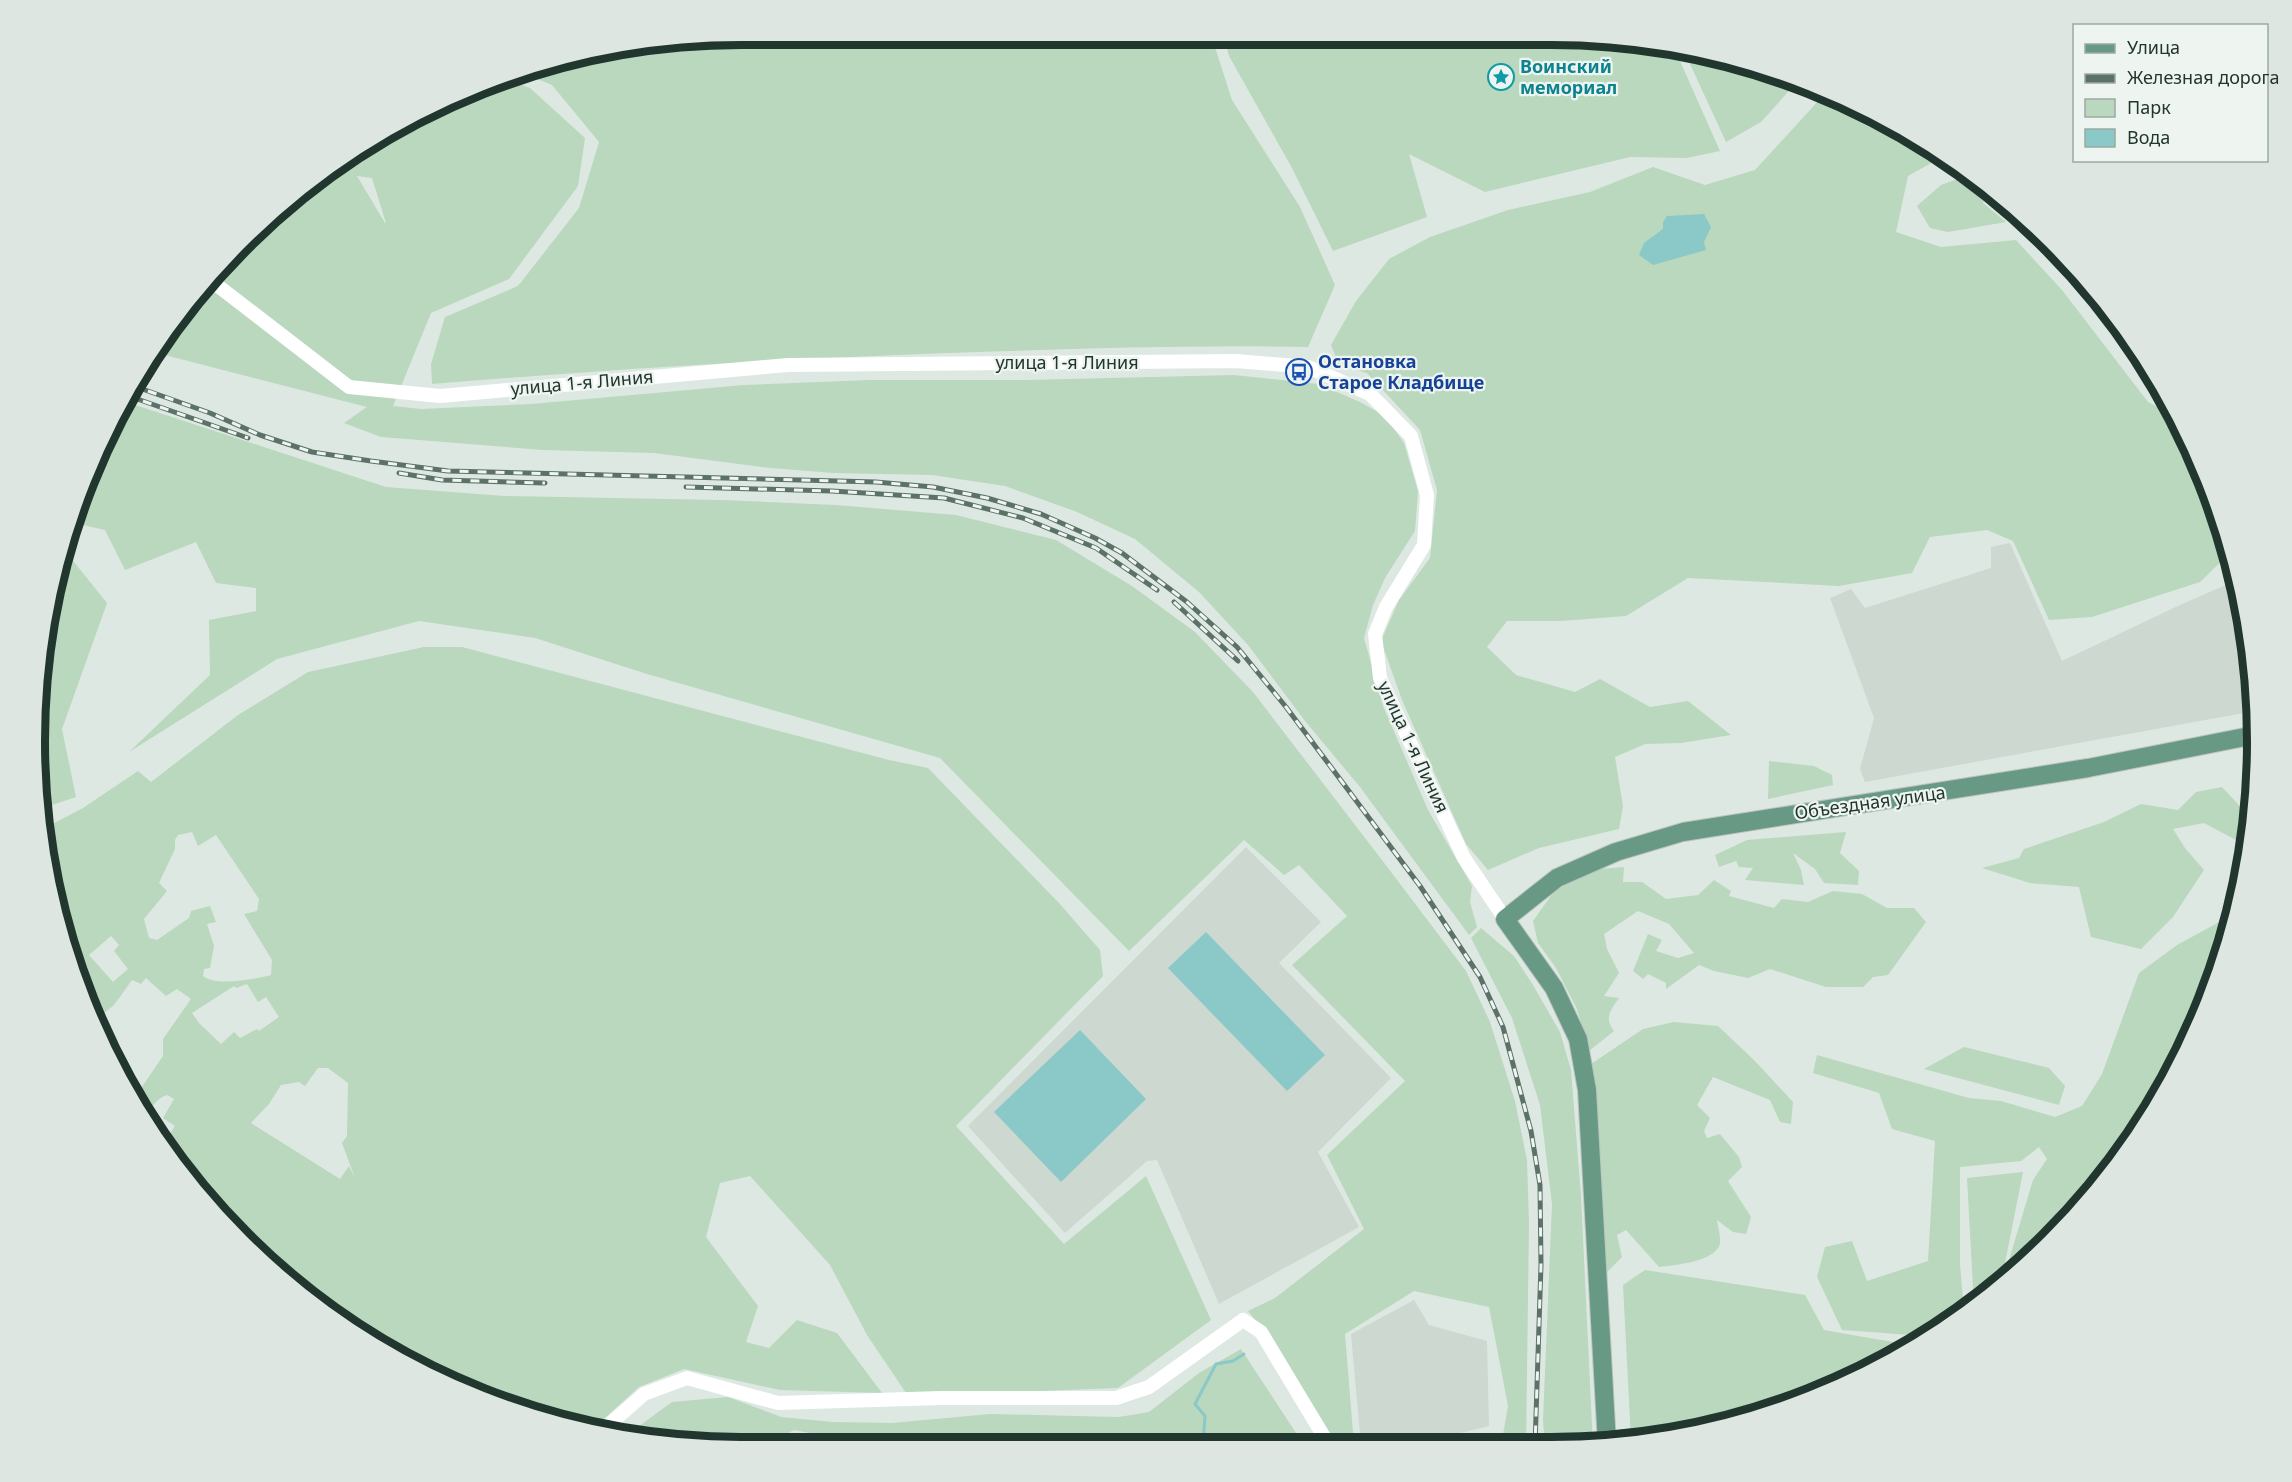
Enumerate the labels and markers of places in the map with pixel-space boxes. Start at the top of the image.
place label: Воинский мемориал [1520,54,1617,99]
place icon: Воинский мемориал [1486,62,1516,92]
place label: Остановка Старое Кладбище [1318,349,1484,394]
bus stop icon: Остановка Старое Кладбище [1284,357,1314,387]

